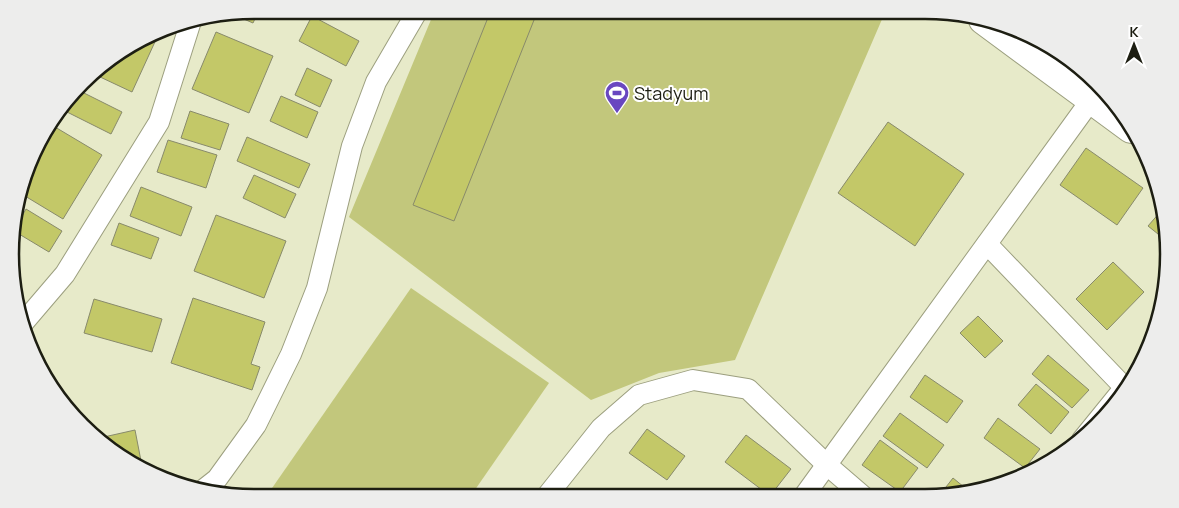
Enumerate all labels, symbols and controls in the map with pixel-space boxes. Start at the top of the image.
north arrow [1109,20,1159,70]
text: K [1129,22,1139,41]
sports icon: Stadyum [604,80,630,114]
place label: Stadyum [634,81,708,105]

